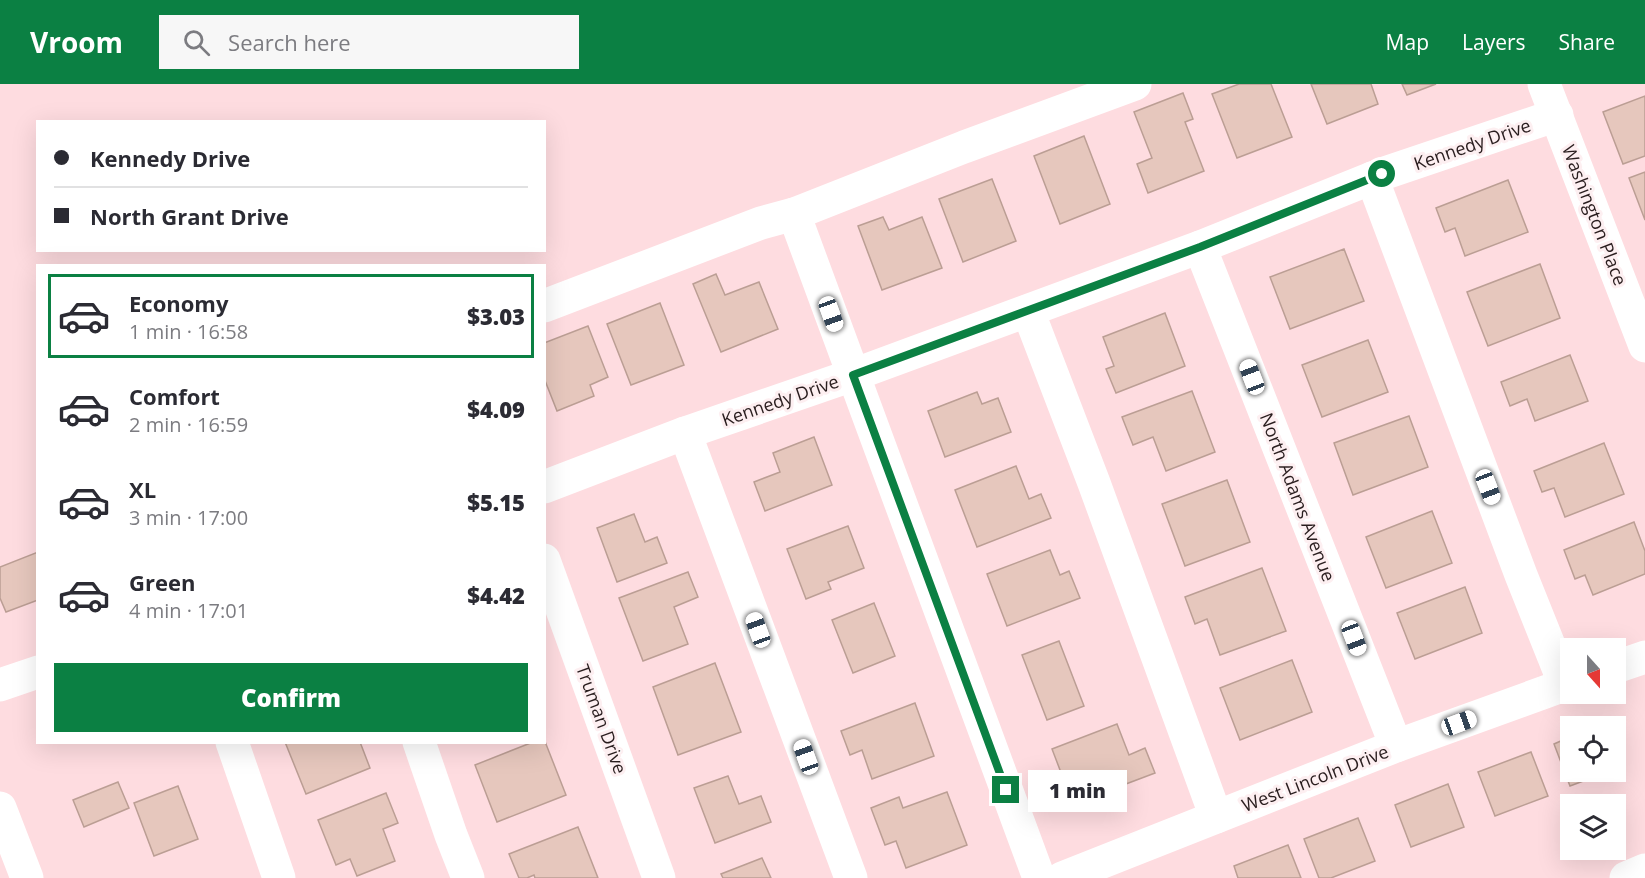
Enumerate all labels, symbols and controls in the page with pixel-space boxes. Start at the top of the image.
search box [159,15,579,69]
text: Vroom [30,23,123,61]
icon: search [180,26,213,59]
text: Search here [228,27,351,57]
text: Map [1386,28,1429,56]
text: Layers [1462,28,1526,56]
text: Share [1559,28,1615,56]
street label: Kennedy Drive [1410,113,1534,175]
street label: Washington Place [1557,141,1633,289]
text: Kennedy Drive [90,143,250,173]
route start [1368,160,1395,187]
text: North Grant Drive [90,201,289,231]
text: Economy [129,288,228,318]
icon: car [57,289,111,343]
car [816,294,846,334]
text: $3.03 [467,301,525,331]
text: 1 min · 16:58 [129,318,248,345]
car [1237,357,1267,397]
street label: Kennedy Drive [718,369,842,431]
text: Comfort [129,381,220,411]
icon: car [57,382,111,436]
text: $4.09 [467,394,525,424]
street label: North Adams Avenue [1255,409,1341,585]
text: 2 min · 16:59 [129,411,248,438]
car [1473,467,1503,507]
text: XL [129,474,156,504]
icon: car [57,475,111,529]
text: $5.15 [467,487,525,517]
text: 3 min · 17:00 [129,504,248,531]
text: Green [129,567,195,597]
icon: car [57,568,111,622]
text: $4.42 [467,580,525,610]
text: 4 min · 17:01 [129,597,248,624]
car [743,610,773,650]
car [1339,618,1369,658]
north arrow [1560,638,1626,704]
map controls [1560,638,1626,860]
street label: Truman Drive [571,661,633,777]
button: Confirm [54,663,528,732]
car [1439,708,1479,738]
button: locate [1560,716,1626,782]
car [791,737,821,777]
street label: West Lincoln Drive [1238,739,1392,817]
callout: 1 min [1027,769,1126,811]
route end [992,776,1019,803]
text: 1 min [1049,777,1106,804]
button: layers [1560,794,1626,860]

